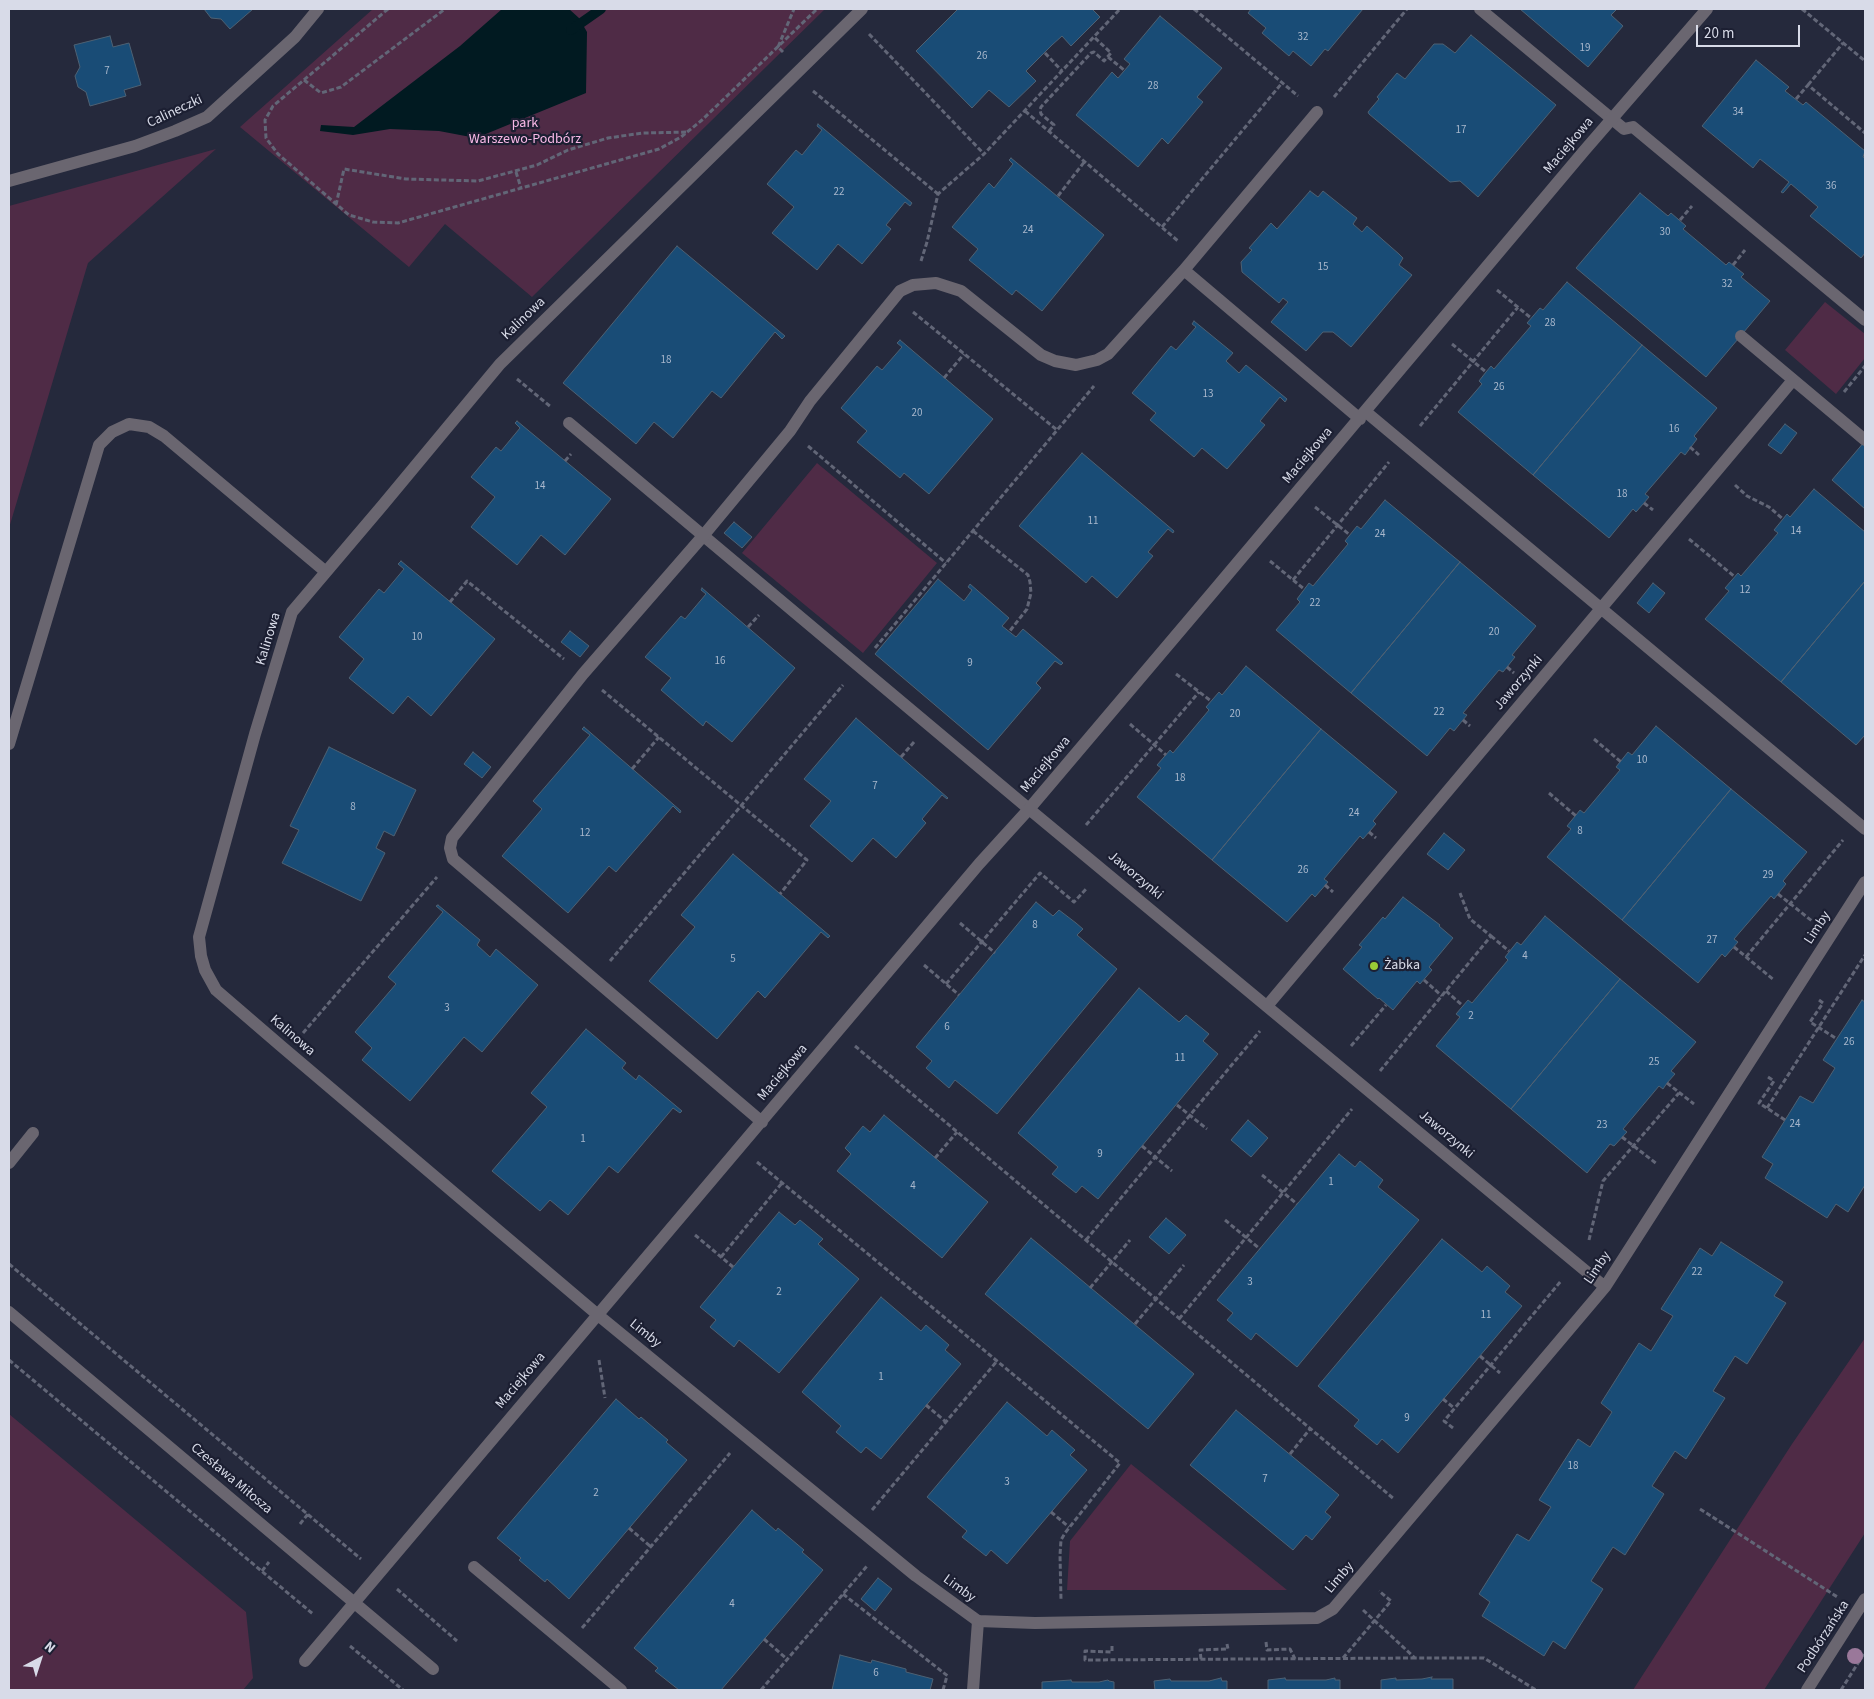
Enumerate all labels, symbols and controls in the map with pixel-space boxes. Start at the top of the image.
scale bar [1699,15,1803,47]
text: 20 m [1704,23,1734,44]
house number: 32 [1298,31,1308,45]
house number: 19 [1580,42,1590,56]
house number: 26 [977,50,987,64]
house number: 7 [104,65,110,79]
house number: 28 [1148,80,1158,94]
street label: Calineczki [145,92,205,132]
house number: 34 [1733,106,1743,120]
street label: Maciejkowa [1540,114,1598,178]
park label: park Warszewo-Podbórz [469,116,581,148]
house number: 17 [1456,124,1466,138]
house number: 36 [1826,180,1836,194]
house number: 22 [834,186,844,200]
house number: 24 [1023,224,1033,238]
house number: 30 [1660,226,1670,240]
house number: 15 [1318,261,1328,275]
house number: 32 [1722,278,1732,292]
street label: Kalinowa [499,294,549,344]
house number: 28 [1545,317,1555,331]
house number: 18 [661,354,671,368]
house number: 26 [1494,381,1504,395]
house number: 13 [1203,388,1213,402]
house number: 20 [912,407,922,421]
house number: 16 [1669,423,1679,437]
street label: Maciejkowa [1279,424,1337,488]
house number: 14 [535,480,545,494]
house number: 18 [1617,488,1627,502]
house number: 11 [1088,515,1098,529]
house number: 14 [1791,525,1801,539]
house number: 24 [1375,528,1385,542]
house number: 12 [1740,584,1750,598]
house number: 22 [1310,597,1320,611]
street label: Kalinowa [253,611,285,667]
house number: 20 [1489,626,1499,640]
house number: 10 [412,631,422,645]
street label: Jaworzynki [1491,652,1547,714]
house number: 16 [715,655,725,669]
house number: 9 [967,657,973,671]
house number: 22 [1434,706,1444,720]
house number: 20 [1230,708,1240,722]
street label: Maciejkowa [1017,733,1075,797]
house number: 10 [1637,754,1647,768]
house number: 18 [1175,772,1185,786]
house number: 7 [872,780,878,794]
house number: 8 [350,801,356,815]
house number: 24 [1349,807,1359,821]
house number: 8 [1577,825,1583,839]
house number: 12 [580,827,590,841]
street label: Jaworzynki [1104,848,1166,904]
house number: 26 [1298,864,1308,878]
house number: 29 [1763,869,1773,883]
street label: Limby [1801,908,1835,948]
house number: 8 [1032,919,1038,933]
house number: 27 [1707,934,1717,948]
house number: 4 [1522,950,1528,964]
house number: 5 [730,953,736,967]
place label: Żabka [1384,958,1420,974]
marker: Żabka [1368,960,1380,972]
house number: 3 [444,1002,450,1016]
house number: 2 [1468,1010,1474,1024]
street label: Kalinowa [266,1012,318,1060]
house number: 6 [944,1021,950,1035]
house number: 26 [1844,1036,1854,1050]
street label: Maciejkowa [754,1041,812,1105]
house number: 11 [1175,1052,1185,1066]
house number: 25 [1649,1056,1659,1070]
street label: Jaworzynki [1415,1107,1477,1163]
house number: 24 [1790,1118,1800,1132]
house number: 23 [1597,1119,1607,1133]
house number: 1 [580,1133,586,1147]
house number: 9 [1097,1148,1103,1162]
house number: 1 [1328,1176,1334,1190]
house number: 4 [910,1180,916,1194]
street label: Limby [1581,1248,1615,1288]
house number: 22 [1692,1266,1702,1280]
house number: 3 [1247,1276,1253,1290]
house number: 2 [776,1286,782,1300]
house number: 11 [1481,1309,1491,1323]
street label: Limby [626,1316,664,1352]
street label: Maciejkowa [492,1349,550,1413]
house number: 1 [878,1371,884,1385]
house number: 9 [1404,1412,1410,1426]
street label: Czesława Miłosza [187,1440,275,1518]
house number: 18 [1568,1460,1578,1474]
house number: 7 [1262,1473,1268,1487]
house number: 3 [1004,1476,1010,1490]
house number: 2 [593,1487,599,1501]
street label: Limby [1322,1559,1358,1597]
street label: Limby [939,1572,979,1606]
house number: 4 [729,1598,735,1612]
street label: Podbórzańska [1794,1598,1854,1676]
north arrow [15,1634,65,1684]
text: N [40,1637,60,1658]
house number: 6 [873,1667,879,1681]

